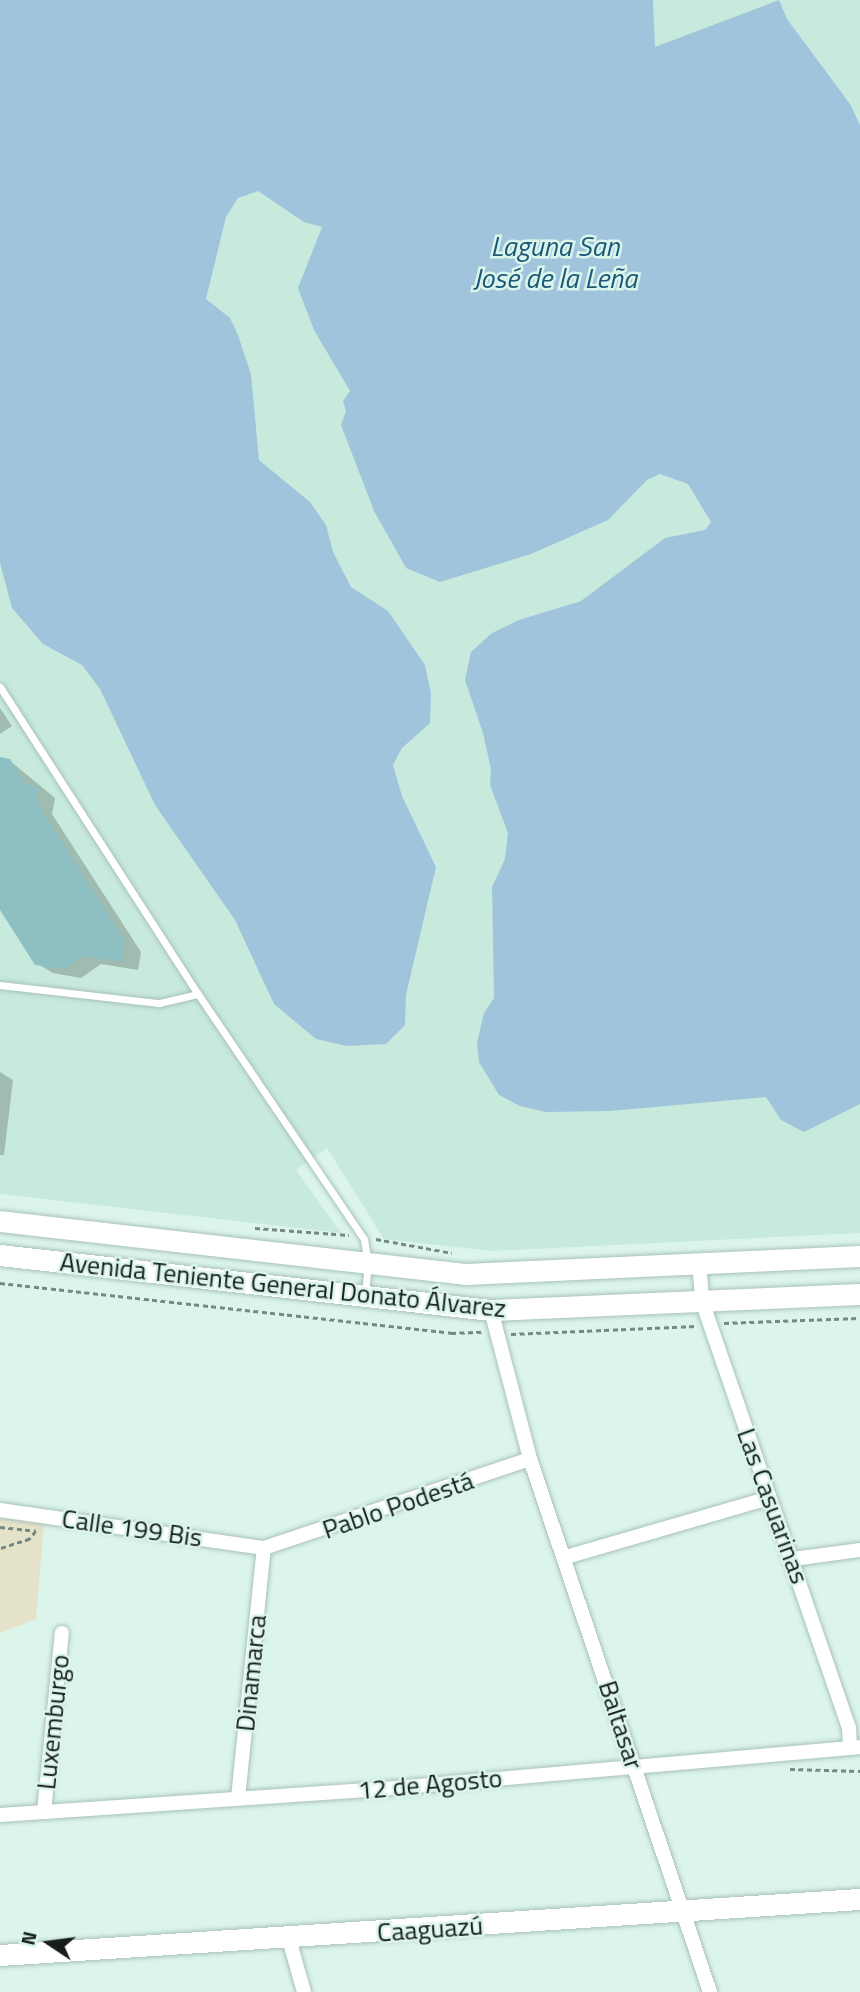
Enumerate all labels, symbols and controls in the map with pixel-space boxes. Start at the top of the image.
water label: Laguna San José de la Leña [473,229,637,295]
street label: Avenida Teniente General Donato Álvarez [58,1246,508,1324]
street label: Las Casuarinas [730,1424,816,1588]
street label: Pablo Podestá [318,1465,478,1545]
street label: Calle 199 Bis [60,1503,204,1553]
street label: Dinamarca [229,1613,273,1733]
street label: Luxemburgo [30,1653,76,1791]
street label: Baltasar [592,1677,650,1773]
street label: 12 de Agosto [357,1762,503,1806]
north arrow [14,1908,84,1978]
street label: Caaguazú [376,1910,484,1948]
text: N [12,1928,44,1948]

